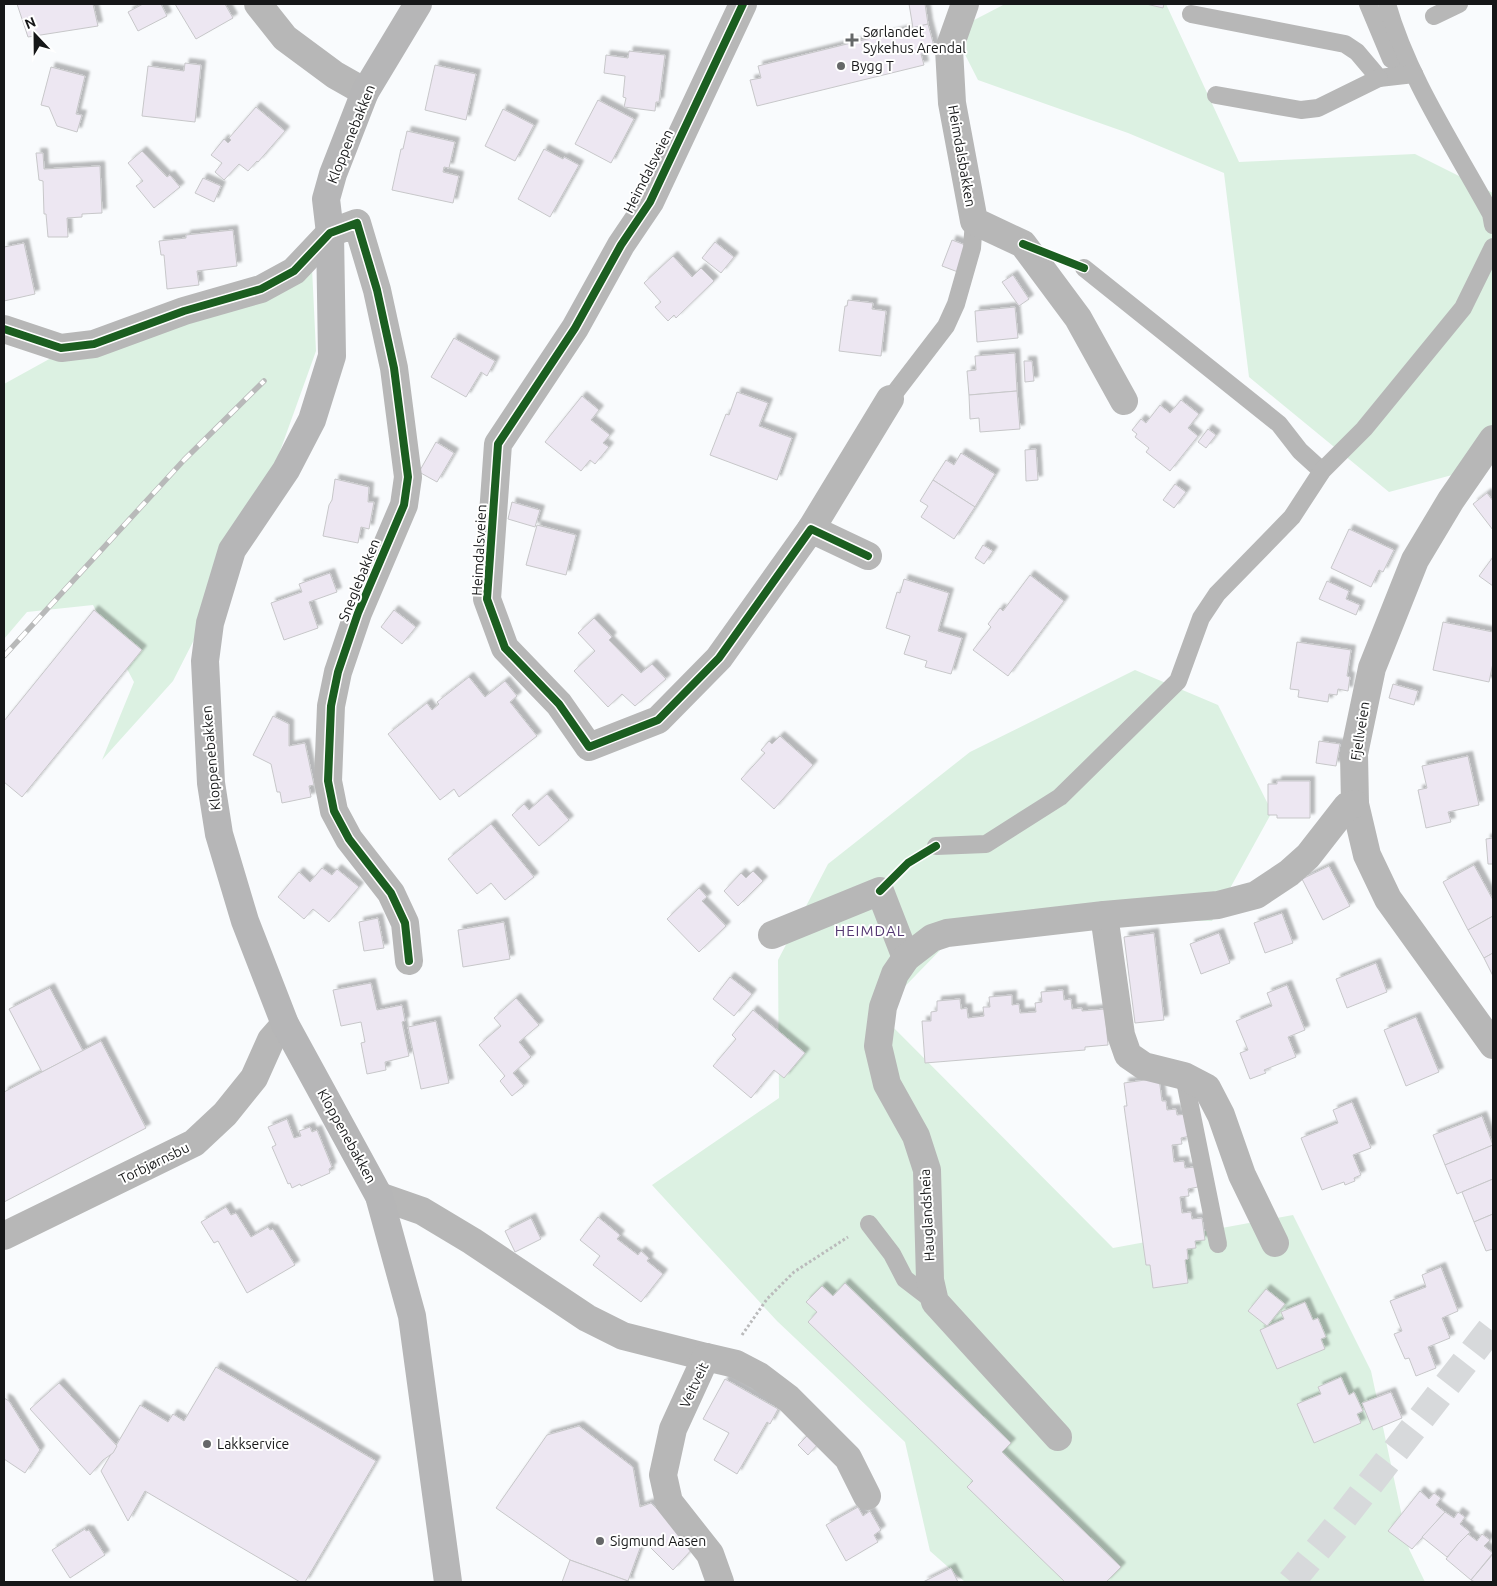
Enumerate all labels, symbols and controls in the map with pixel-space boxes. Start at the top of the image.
north arrow [10,10,60,60]
text: N [22,14,38,32]
place label: Sørlandet Sykehus Arendal [863,24,966,56]
marker: Sørlandet Sykehus Arendal [845,33,859,47]
place label: Bygg T [851,58,894,74]
marker: Bygg T [835,60,847,72]
street label: Kloppenebakken [324,82,378,186]
street label: Heimdalsbakken [945,104,979,208]
street label: Heimdalsveien [620,126,676,216]
street label: Heimdalsveien [469,504,489,596]
street label: Sneglebakken [335,536,383,624]
street label: Fjellveien [1347,700,1373,762]
street label: Kloppenebakken [198,705,224,811]
district label: HEIMDAL [835,922,905,939]
street label: Kloppenebakken [314,1086,380,1186]
street label: Torbjørnsbu [116,1139,192,1187]
street label: Hauglandsheia [917,1168,937,1262]
street label: Veitveit [677,1359,712,1410]
place label: Lakkservice [217,1436,289,1452]
marker: Lakkservice [201,1438,213,1450]
place label: Sigmund Aasen [610,1533,706,1549]
marker: Sigmund Aasen [594,1535,606,1547]

